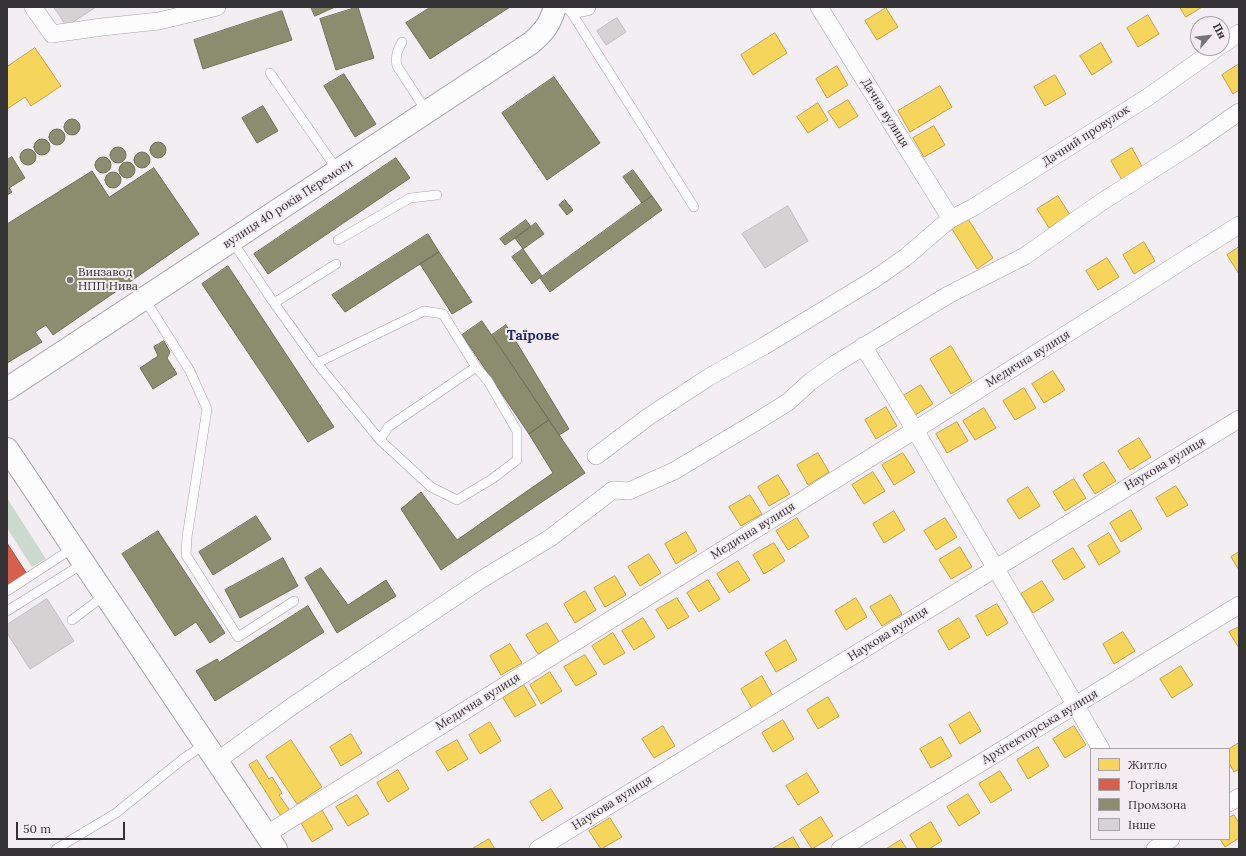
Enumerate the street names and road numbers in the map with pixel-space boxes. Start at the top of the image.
street label: Дачна вулиця [858,76,912,150]
street label: Дачний провулок [1039,102,1133,170]
street label: вулиця 40 років Перемоги [220,156,356,252]
street label: Медична вулиця [983,327,1073,391]
street label: Наукова вулиця [1122,434,1208,494]
street label: Медична вулиця [708,499,798,563]
street label: Наукова вулиця [845,604,931,664]
street label: Медична вулиця [433,670,523,734]
street label: Архітекторська вулиця [979,687,1101,767]
street label: Наукова вулиця [569,773,655,833]

